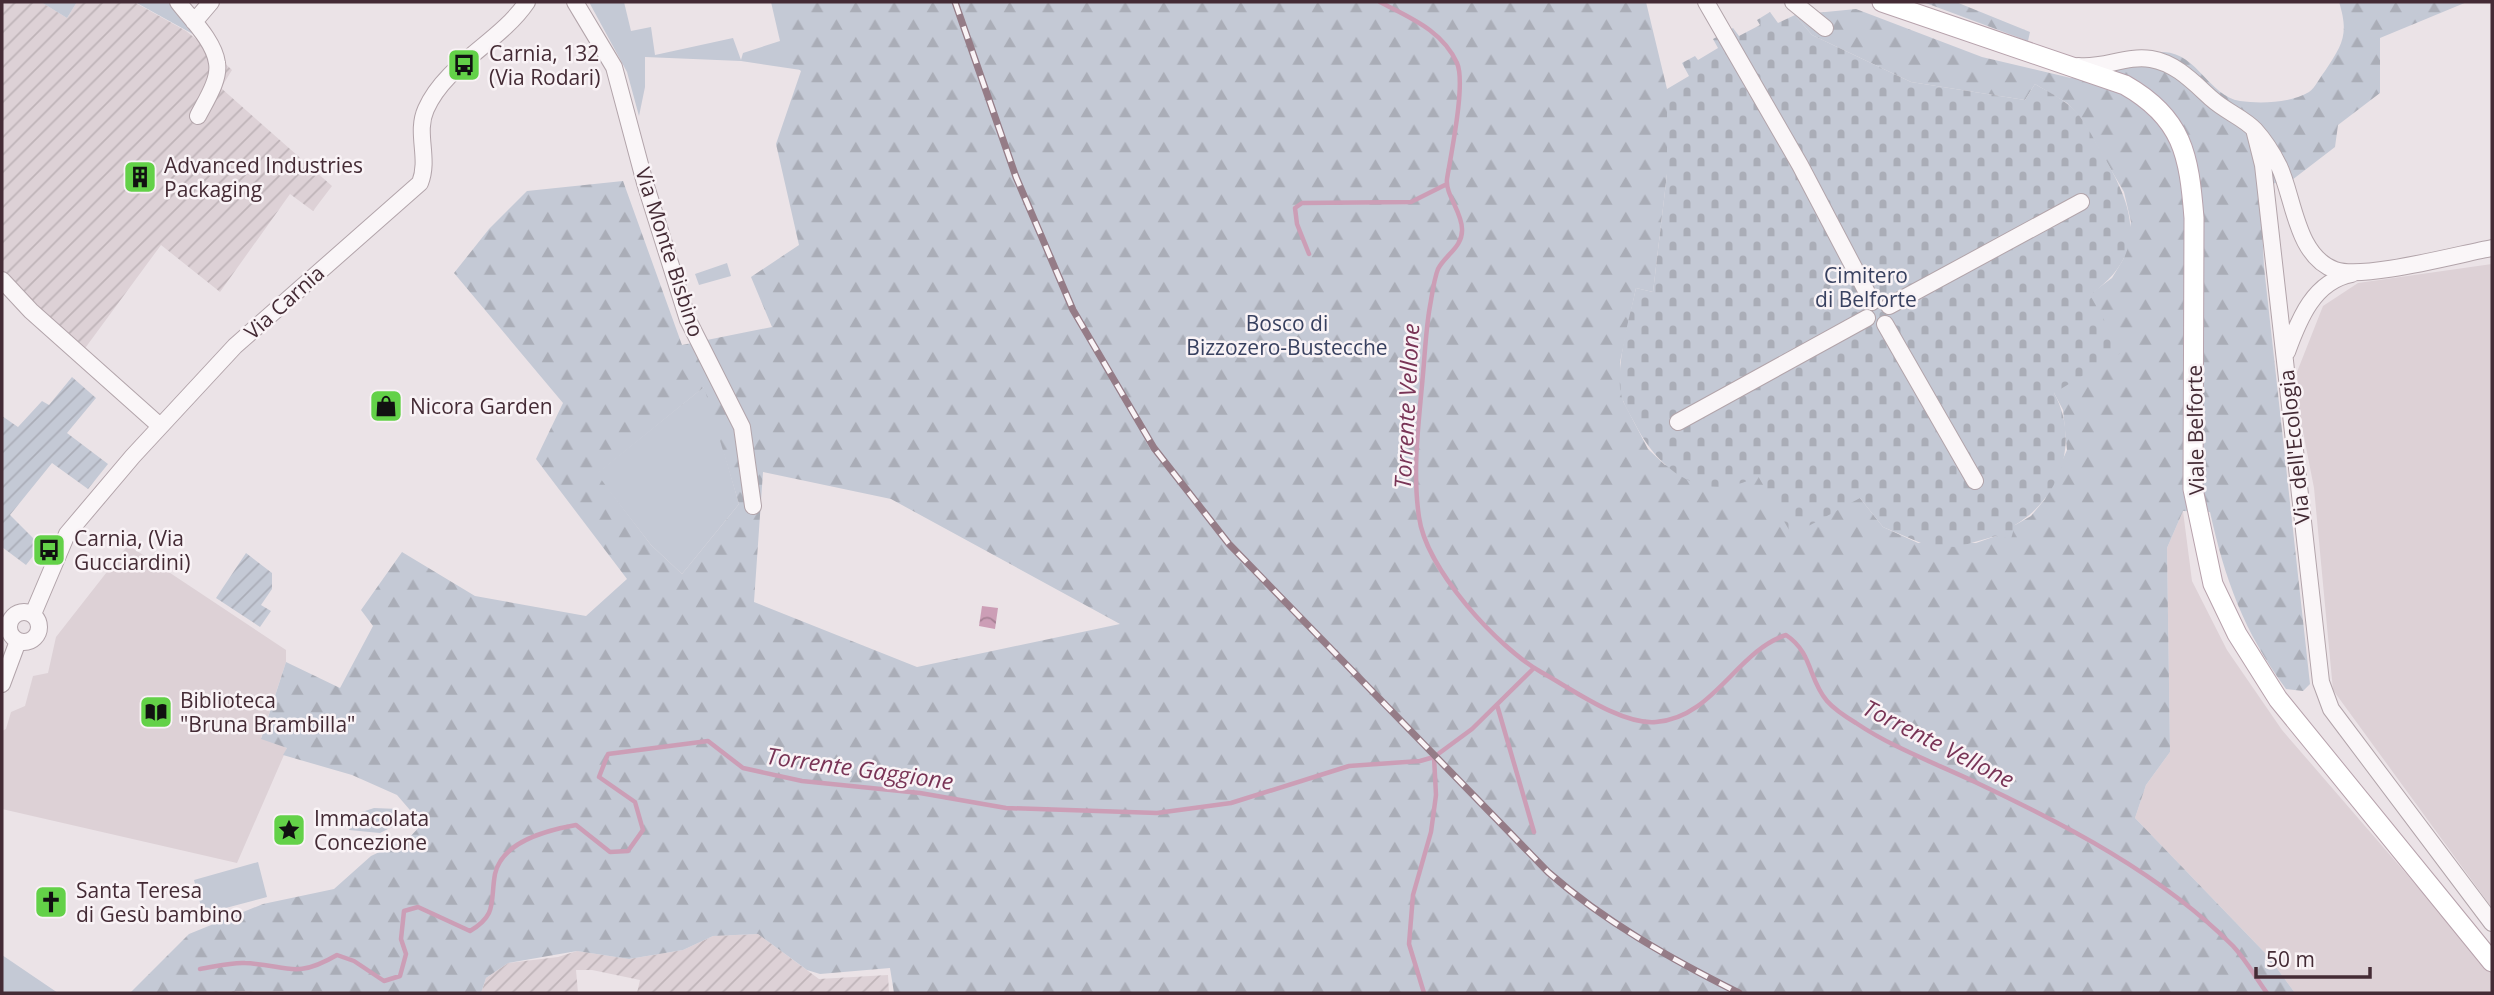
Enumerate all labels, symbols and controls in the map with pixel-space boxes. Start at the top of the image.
place label: Carnia, 132 (Via Rodari) [489,39,600,91]
bus stop icon: Carnia, 132 (Via Rodari) [445,46,483,84]
place label: Advanced Industries Packaging [164,151,363,203]
building icon: Advanced Industries Packaging [121,158,159,196]
street label: Via Monte Bisbino [629,164,711,340]
street label: Via Carnia [238,259,330,345]
park label: Cimitero di Belforte [1815,261,1917,313]
park label: Bosco di Bizzozero-Bustecche [1186,309,1388,361]
water label: Torrente Vellone [1386,322,1426,490]
street label: Viale Belforte [2180,365,2210,495]
street label: Via dell'Ecologia [2272,368,2316,526]
shop icon: Nicora Garden [367,387,405,425]
place label: Nicora Garden [410,392,553,420]
place label: Carnia, (Via Gucciardini) [74,524,190,576]
bus stop icon: Carnia, (Via Gucciardini) [30,531,68,569]
place label: Biblioteca "Bruna Brambilla" [180,686,355,738]
water label: Torrente Vellone [1858,691,2020,795]
library icon: Biblioteca "Bruna Brambilla" [137,693,175,731]
water label: Torrente Gaggione [765,739,955,797]
place label: Immacolata Concezione [314,804,429,856]
place icon: Immacolata Concezione [270,811,308,849]
place label: Santa Teresa di Gesù bambino [76,876,243,928]
church icon: Santa Teresa di Gesù bambino [32,883,70,921]
scale bar [2256,936,2370,980]
text: 50 m [2266,945,2315,973]

